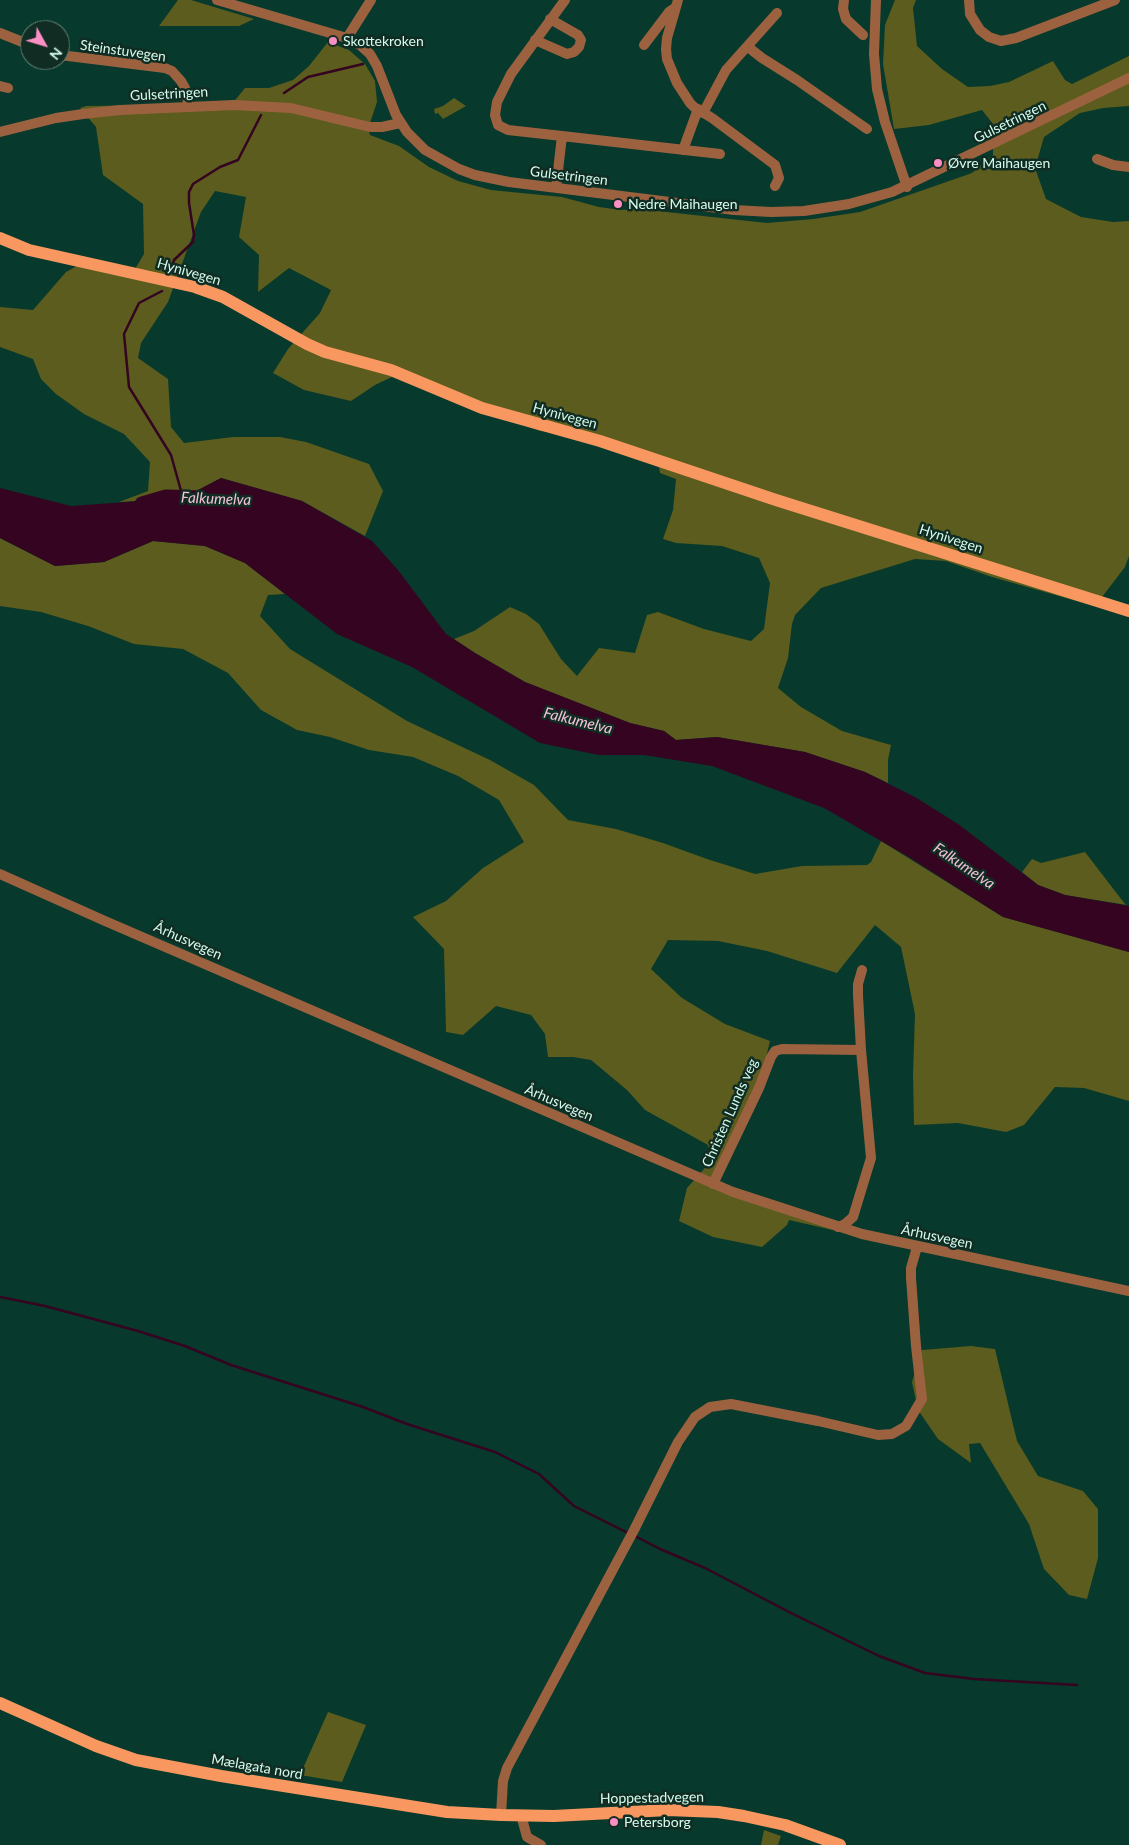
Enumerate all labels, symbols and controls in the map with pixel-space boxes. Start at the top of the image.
north arrow [20,20,70,70]
place label: Skottekroken [343,33,424,49]
marker: Skottekroken [327,35,339,47]
street label: Steinstuvegen [79,37,167,65]
text: N [46,45,66,64]
street label: Gulsetringen [129,84,209,104]
street label: Gulsetringen [971,97,1049,147]
place label: Øvre Maihaugen [948,155,1050,171]
marker: Øvre Maihaugen [932,157,944,169]
street label: Gulsetringen [529,163,609,189]
place label: Nedre Maihaugen [628,196,738,212]
marker: Nedre Maihaugen [612,198,624,210]
street label: Hynivegen [155,255,223,289]
street label: Hynivegen [531,399,599,433]
water label: Falkumelva [181,489,251,509]
street label: Hynivegen [917,521,985,557]
water label: Falkumelva [542,704,614,738]
water label: Falkumelva [930,839,998,893]
street label: Århusvegen [151,918,225,964]
street label: Christen Lunds veg [699,1056,761,1170]
street label: Århusvegen [522,1081,596,1125]
street label: Århusvegen [900,1221,974,1253]
street label: Mælagata nord [210,1751,304,1783]
street label: Hoppestadvegen [600,1789,704,1807]
place label: Petersborg [624,1814,691,1830]
marker: Petersborg [608,1816,620,1828]

